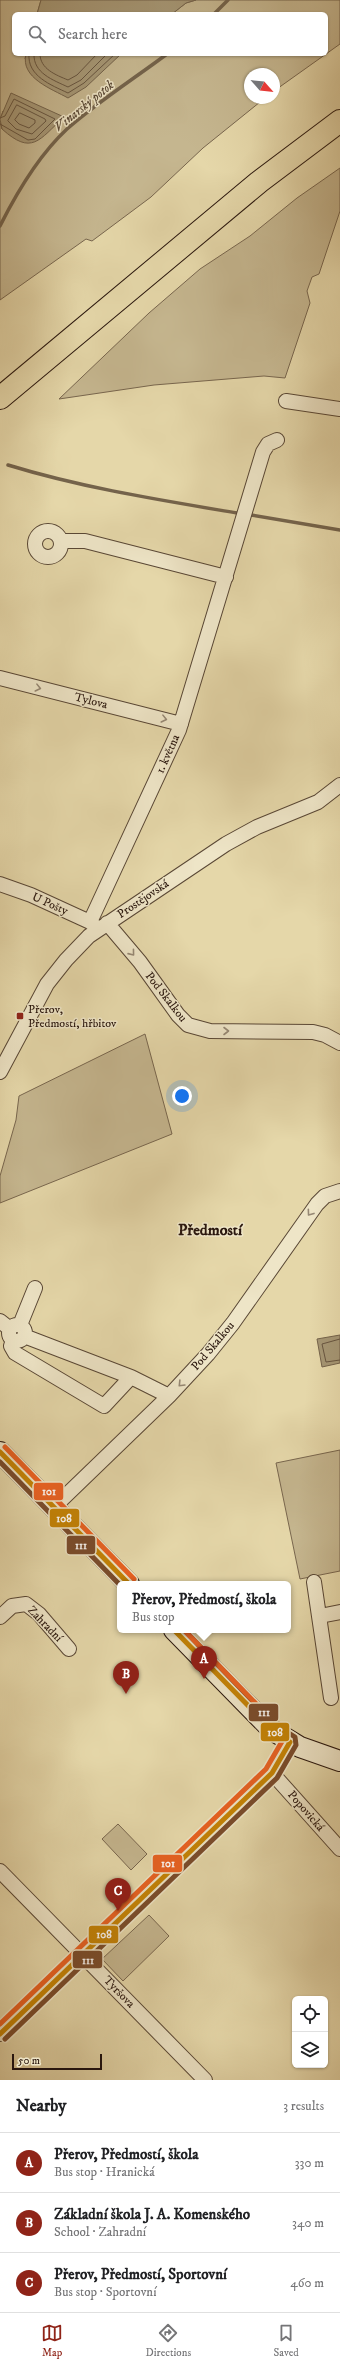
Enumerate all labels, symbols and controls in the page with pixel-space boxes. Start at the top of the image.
search box [12,12,328,56]
icon: search [26,23,48,45]
text: Search here [58,25,127,44]
north arrow [244,68,280,104]
water label: Vinarský potok [51,77,118,135]
one-way arrow [34,683,41,692]
street label: Tylova [73,690,110,713]
one-way arrow [161,715,167,723]
street label: 1. května [153,731,184,776]
street label: Prostějovská [114,876,172,922]
street label: U Pošty [30,889,71,919]
one-way arrow [128,949,135,956]
street label: Pod Skalkou [142,969,190,1025]
place label: Přerov, Předmostí, hřbitov [28,1002,117,1031]
marker: Přerov, Předmostí, hřbitov [15,1011,25,1021]
one-way arrow [223,1027,229,1035]
your location [172,1086,192,1106]
one-way arrow [308,1209,315,1216]
district label: Předmostí [178,1220,244,1240]
street label: Pod Skalkou [188,1318,238,1374]
one-way arrow [179,1379,186,1386]
line badge: 101 [33,1482,64,1501]
text: 101 [42,1485,56,1499]
line badge: 108 [49,1508,80,1528]
text: 108 [56,1512,72,1526]
line badge: 111 [66,1535,96,1555]
text: 111 [75,1539,87,1553]
popup [117,1581,291,1633]
text: Přerov, Předmostí, škola [132,1590,276,1609]
street label: Zahradní [24,1603,66,1646]
text: Bus stop [132,1609,175,1625]
pin: A [191,1646,217,1679]
pin: B [113,1661,139,1694]
line badge: 111 [248,1703,279,1722]
text: 111 [258,1706,270,1720]
line badge: 108 [260,1722,290,1742]
text: 108 [267,1726,283,1740]
street label: Popovická [284,1788,328,1835]
line badge: 101 [152,1854,183,1873]
text: 101 [161,1857,175,1871]
pin: C [105,1878,131,1911]
line badge: 108 [88,1925,119,1944]
text: 108 [96,1928,112,1942]
line badge: 111 [72,1950,103,1969]
text: 111 [82,1954,94,1968]
street label: Tyršova [100,1973,139,2012]
map controls [292,1996,328,2068]
button: locate [292,1996,328,2032]
button: layers [292,2032,328,2068]
scale bar [12,2052,102,2071]
text: 50 m [18,2054,40,2068]
text: Nearby [16,2095,66,2117]
text: 3 results [283,2098,324,2114]
text: Přerov, Předmostí, škola [54,2145,199,2164]
text: A [25,2155,33,2171]
text: 330 m [295,2155,324,2171]
text: Bus stop · Hranická [54,2164,155,2180]
text: Základní škola J. A. Komenského [54,2205,250,2224]
text: B [25,2215,33,2231]
text: 340 m [292,2215,324,2231]
text: School · Zahradní [54,2224,146,2240]
text: Přerov, Předmostí, Sportovní [54,2265,227,2284]
text: C [25,2275,33,2291]
text: 460 m [290,2275,324,2291]
text: Bus stop · Sportovní [54,2284,157,2300]
tab: Map [41,2322,63,2360]
tab: Directions [146,2322,191,2360]
tab: Saved [274,2322,299,2360]

